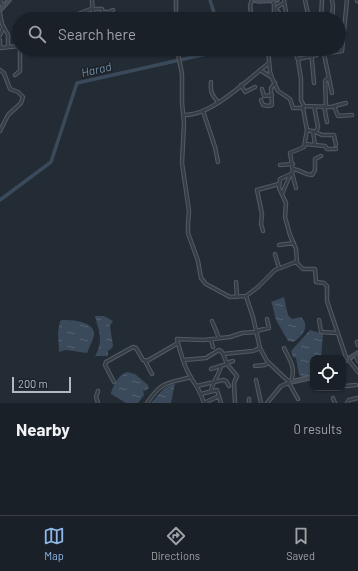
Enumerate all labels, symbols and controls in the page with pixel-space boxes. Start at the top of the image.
search box [12,12,346,56]
icon: search [26,23,48,45]
text: Search here [58,25,136,43]
water label: Harad [79,59,113,79]
map controls [310,355,346,391]
button: locate [310,355,346,391]
scale bar [12,375,71,394]
text: 200 m [18,377,48,390]
text: Nearby [16,419,70,439]
text: 0 results [293,421,342,437]
tab: Map [43,525,65,562]
tab: Directions [151,525,200,562]
tab: Saved [286,525,315,562]

